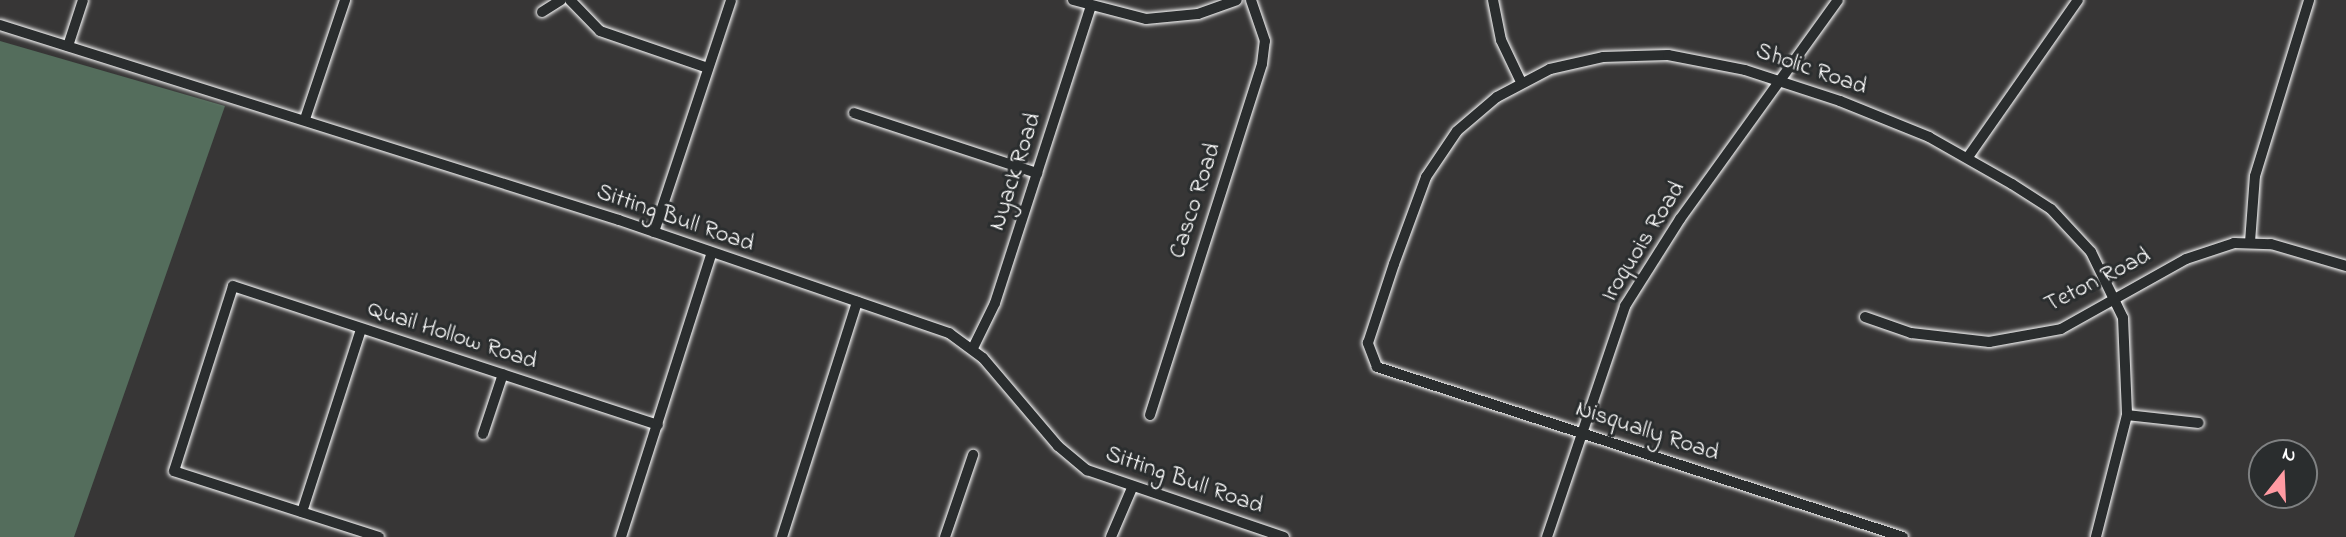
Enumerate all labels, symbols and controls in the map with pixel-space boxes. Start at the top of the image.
street label: Sholic Road [1752,38,1870,102]
street label: Nyack Road [983,110,1049,234]
street label: Casco Road [1164,140,1228,262]
street label: Iroquois Road [1596,177,1692,307]
street label: Sitting Bull Road [592,179,758,259]
street label: Teton Road [2040,242,2156,320]
street label: Quail Hollow Road [364,295,540,377]
street label: Nisqually Road [1572,395,1722,469]
north arrow [2248,439,2318,509]
street label: Sitting Bull Road [1101,441,1267,521]
text: N [2279,441,2299,470]

